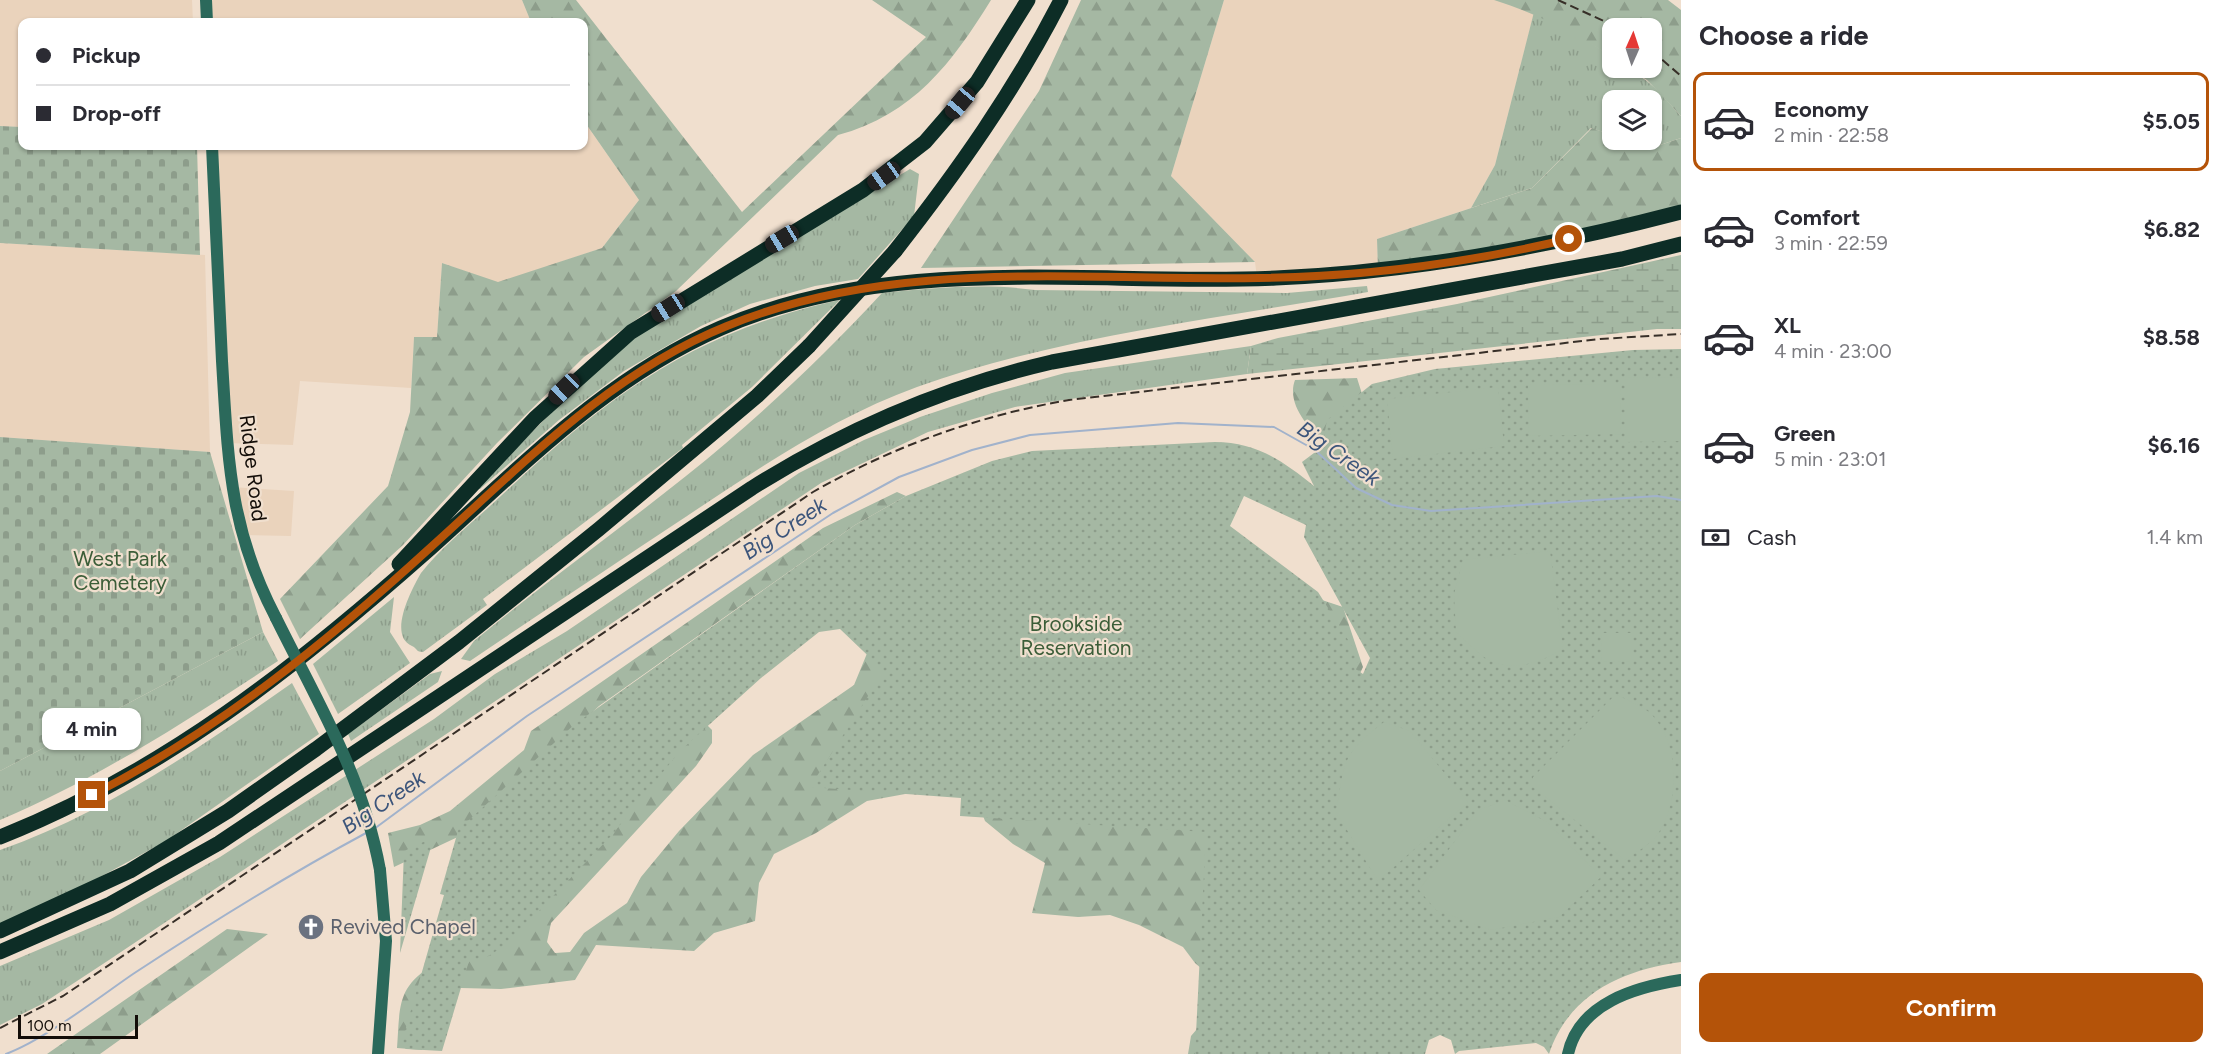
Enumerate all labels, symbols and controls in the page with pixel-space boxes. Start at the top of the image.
north arrow [1602,18,1662,78]
map controls [1602,18,1662,150]
text: Choose a ride [1699,19,1868,52]
text: Pickup [72,42,141,69]
car [942,83,978,123]
button: layers [1602,90,1662,150]
icon: car [1702,95,1756,149]
text: Economy [1774,96,1869,123]
text: Drop-off [72,100,161,127]
text: $5.05 [2143,108,2200,135]
text: 2 min · 22:58 [1774,123,1889,147]
car [864,158,904,194]
icon: car [1702,203,1756,257]
text: Comfort [1774,204,1860,231]
text: $6.82 [2143,216,2200,243]
car [762,222,802,256]
route start [1555,225,1582,252]
text: 3 min · 22:59 [1774,231,1888,255]
car [648,291,688,325]
icon: car [1702,311,1756,365]
text: XL [1774,312,1801,339]
text: $8.58 [2143,324,2200,351]
text: 4 min · 23:00 [1774,339,1892,363]
car [545,370,583,408]
street label: Ridge Road [235,413,272,523]
water label: Big Creek [1292,415,1386,492]
icon: car [1702,419,1756,473]
text: Green [1774,420,1836,447]
text: $6.16 [2148,432,2200,459]
text: 5 min · 23:01 [1774,447,1886,471]
water label: Big Creek [737,491,833,566]
icon: cash [1699,521,1732,554]
text: Cash [1747,524,1797,551]
text: 1.4 km [2147,525,2203,549]
park label: West Park Cemetery [73,546,168,595]
park label: Brookside Reservation [1020,611,1132,660]
callout: 4 min [42,708,142,750]
text: 4 min [66,717,117,741]
water label: Big Creek [336,764,431,840]
route end [78,781,105,808]
church icon: Revived Chapel [296,912,326,942]
place label: Revived Chapel [330,914,476,939]
button: Confirm [1699,973,2203,1042]
scale bar [18,1012,138,1040]
text: 100 m [27,1016,72,1035]

